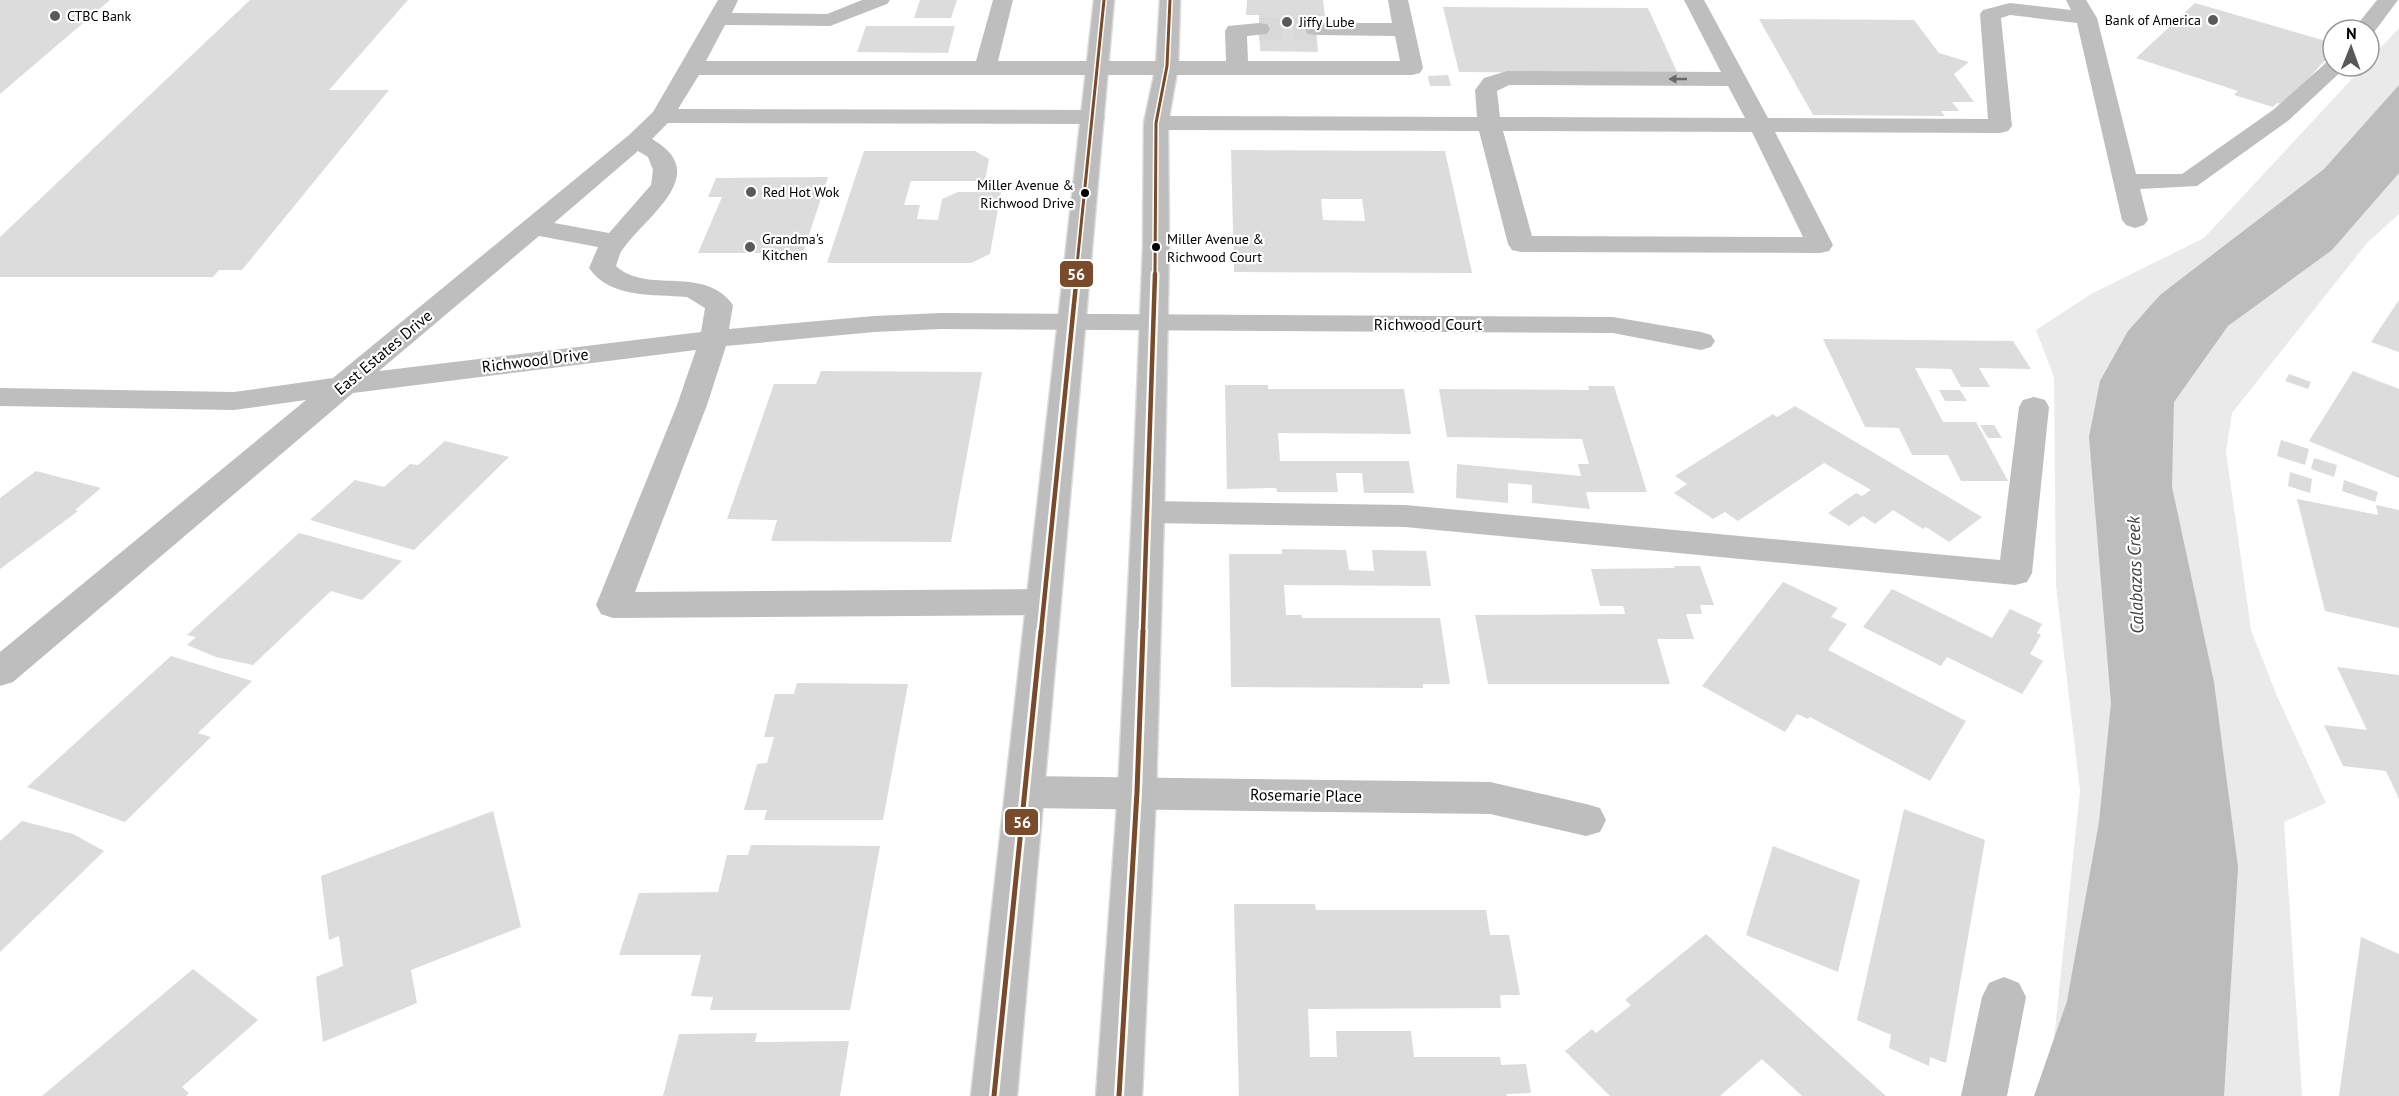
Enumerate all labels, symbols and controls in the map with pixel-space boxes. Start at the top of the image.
place label: CTBC Bank [67,7,131,25]
marker: CTBC Bank [48,9,62,23]
place label: Bank of America [2105,11,2201,29]
place label: Jiffy Lube [1298,13,1355,31]
marker: Bank of America [2206,13,2220,27]
marker: Jiffy Lube [1280,15,1294,29]
north arrow [2321,18,2381,78]
text: N [2346,23,2357,43]
one-way arrow [1668,74,1687,83]
place label: Miller Avenue & Richwood Drive [977,176,1074,212]
place label: Red Hot Wok [763,183,840,201]
marker: Red Hot Wok [744,185,758,199]
marker: Miller Avenue & Richwood Drive [1079,187,1091,199]
place label: Grandma's Kitchen [762,230,824,264]
place label: Miller Avenue & Richwood Court [1167,230,1264,266]
marker: Grandma's Kitchen [743,240,757,254]
marker: Miller Avenue & Richwood Court [1150,241,1162,253]
line badge: 56 [1059,260,1094,288]
text: 56 [1067,264,1085,284]
street label: East Estates Drive [330,305,436,399]
street label: Richwood Court [1374,314,1483,334]
street label: Richwood Drive [481,344,589,376]
water label: Calabazas Creek [2121,515,2149,634]
street label: Rosemarie Place [1250,784,1362,806]
line badge: 56 [1004,808,1039,836]
text: 56 [1013,812,1031,832]

